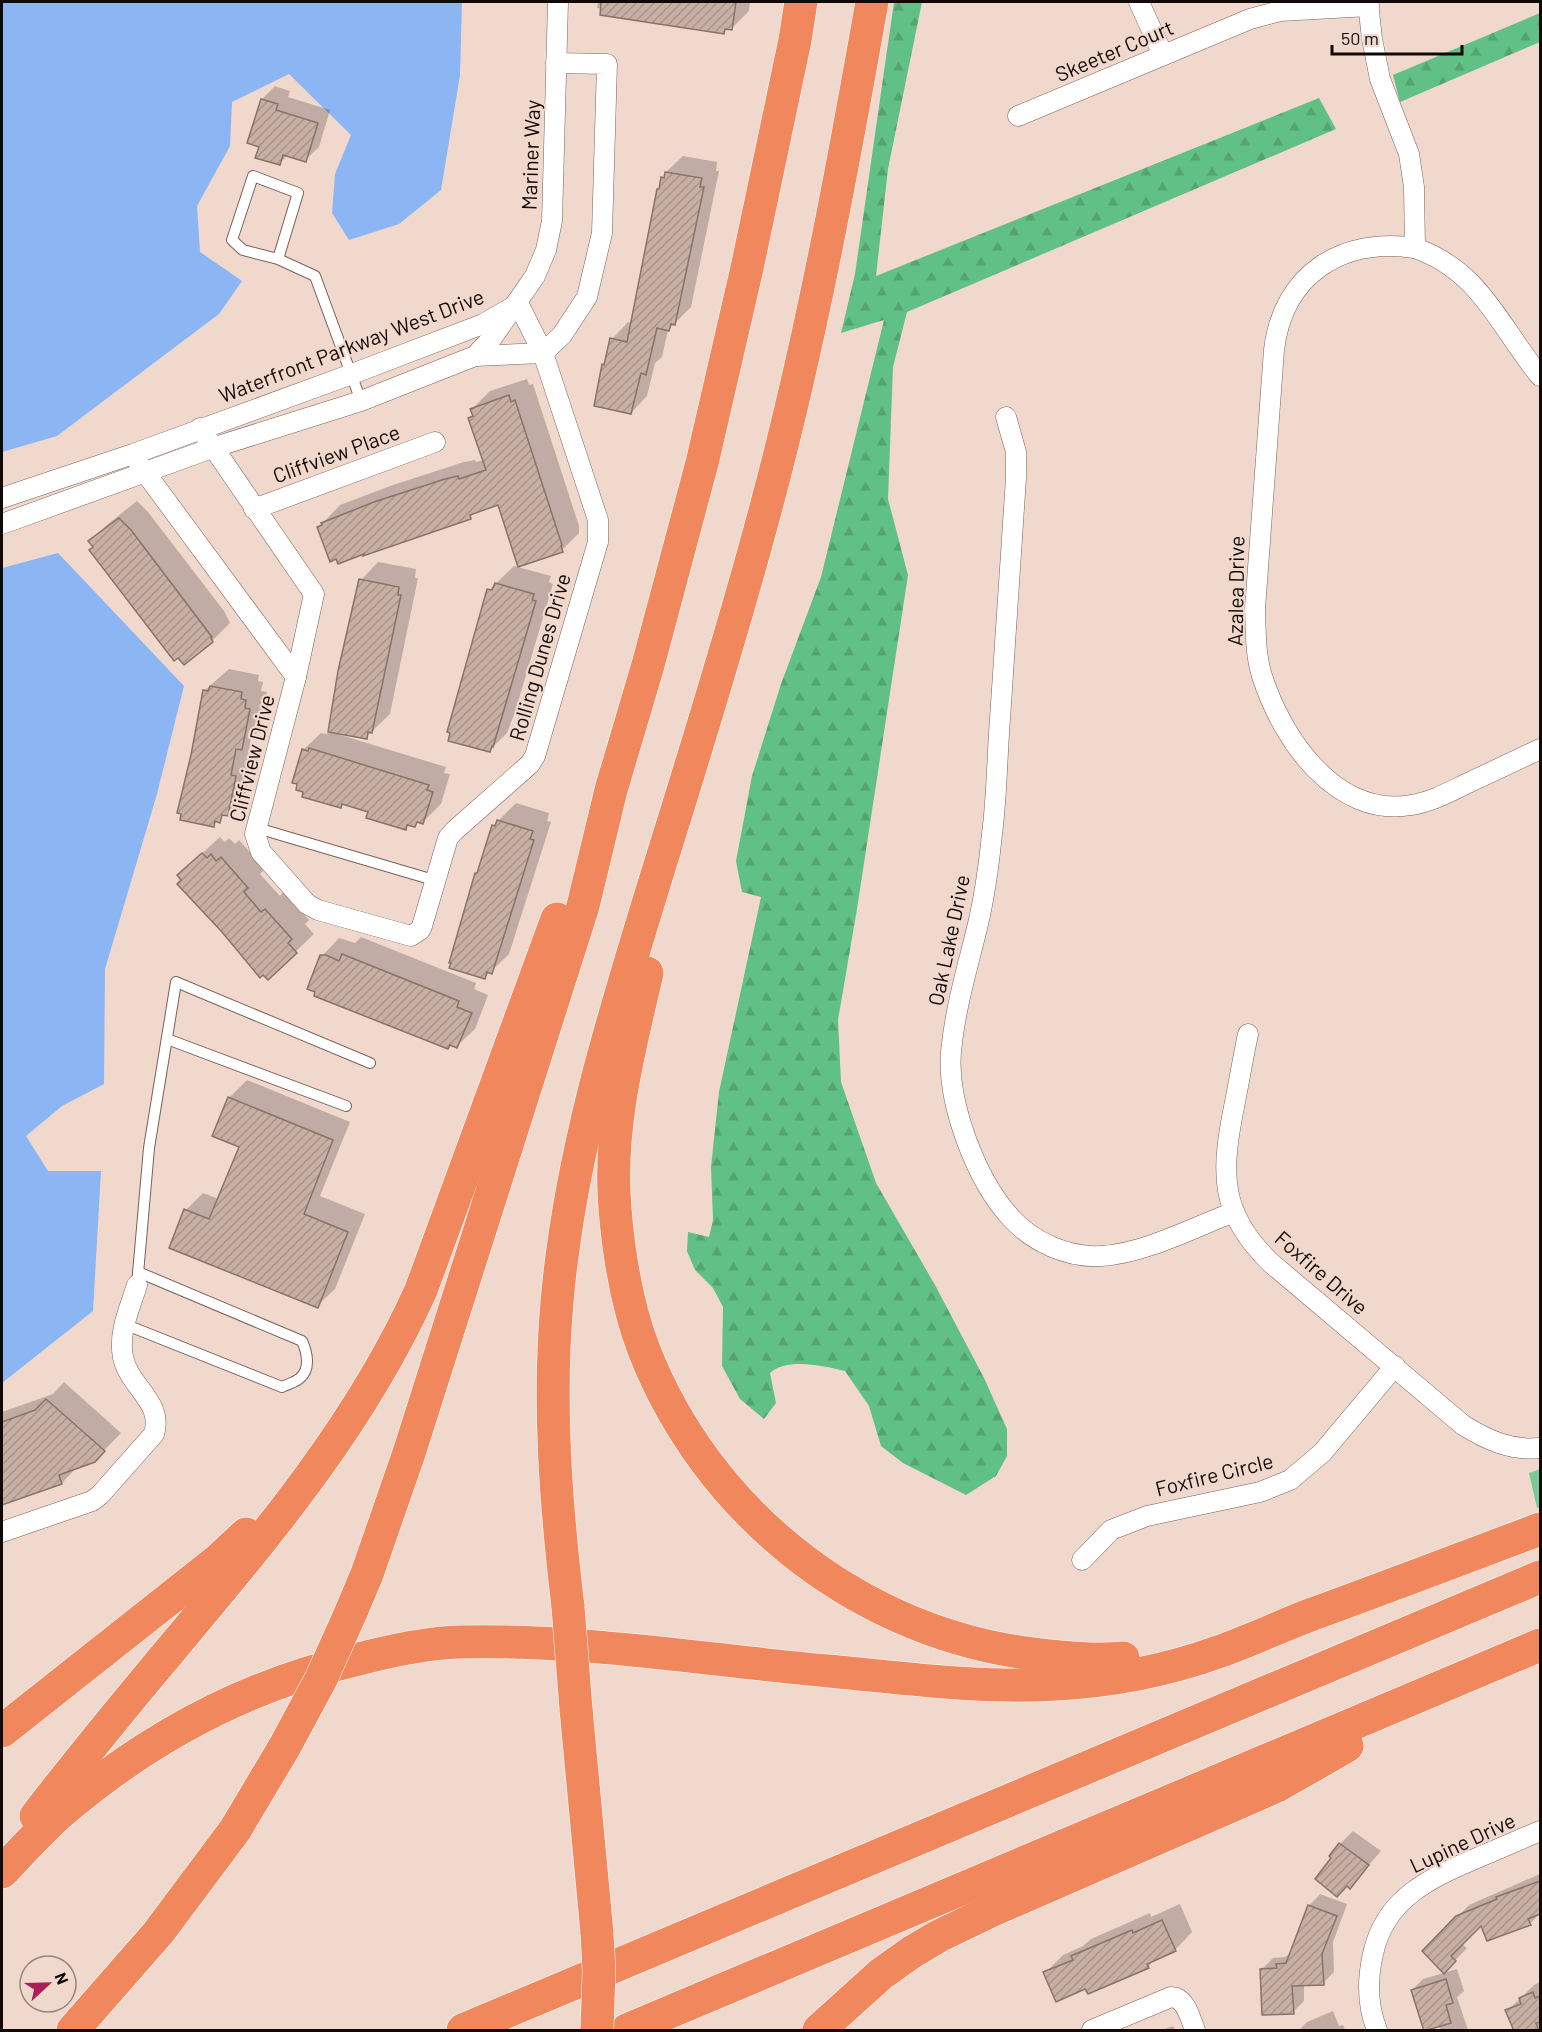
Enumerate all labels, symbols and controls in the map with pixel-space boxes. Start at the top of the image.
street label: Skeeter Court [1051,14,1177,86]
scale bar [1332,18,1462,56]
text: 50 m [1341,27,1379,49]
street label: Mariner Way [516,99,544,211]
street label: Waterfront Parkway West Drive [215,283,487,407]
street label: Cliffview Place [269,418,403,488]
street label: Azalea Drive [1222,536,1248,646]
street label: Rolling Dunes Drive [503,570,575,744]
street label: Cliffview Drive [223,692,279,824]
street label: Oak Lake Drive [922,872,974,1008]
street label: Foxfire Drive [1270,1225,1374,1319]
street label: Foxfire Circle [1152,1447,1276,1501]
street label: Lupine Drive [1405,1807,1519,1877]
north arrow [18,1954,78,2014]
text: N [52,1970,73,1987]

